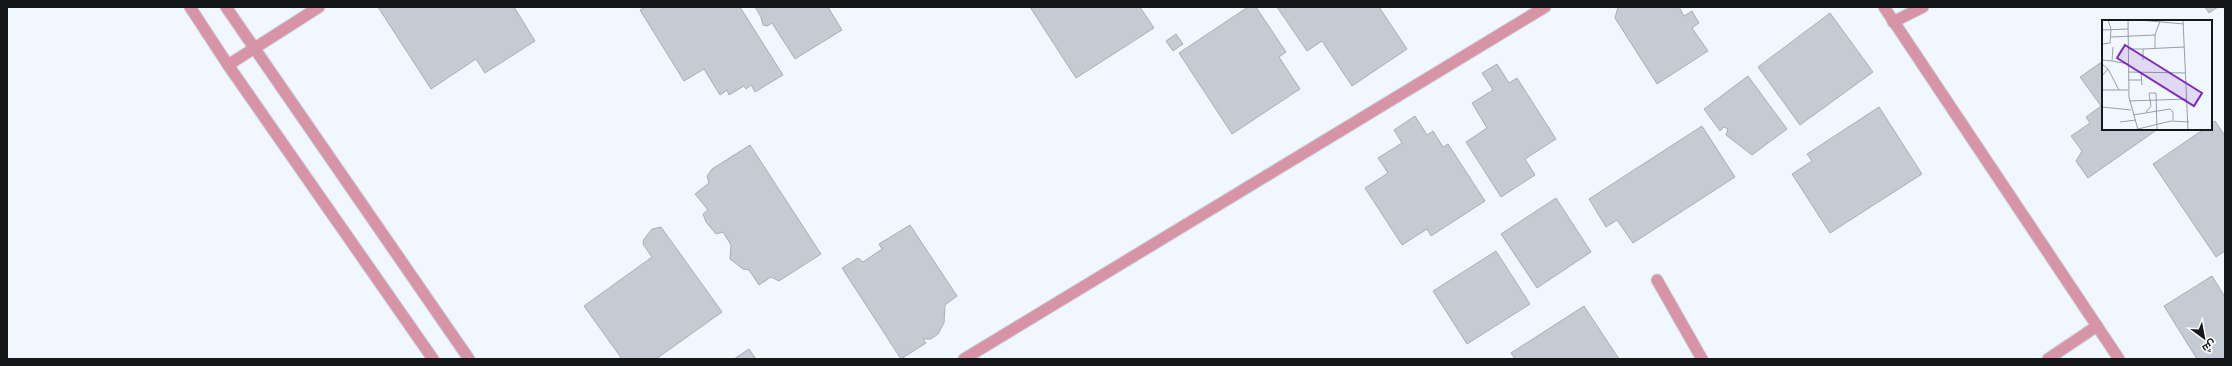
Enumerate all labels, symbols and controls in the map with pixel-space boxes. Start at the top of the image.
inset map [2102,20,2212,130]
north arrow [2184,318,2224,358]
text: ش [2200,337,2219,356]

